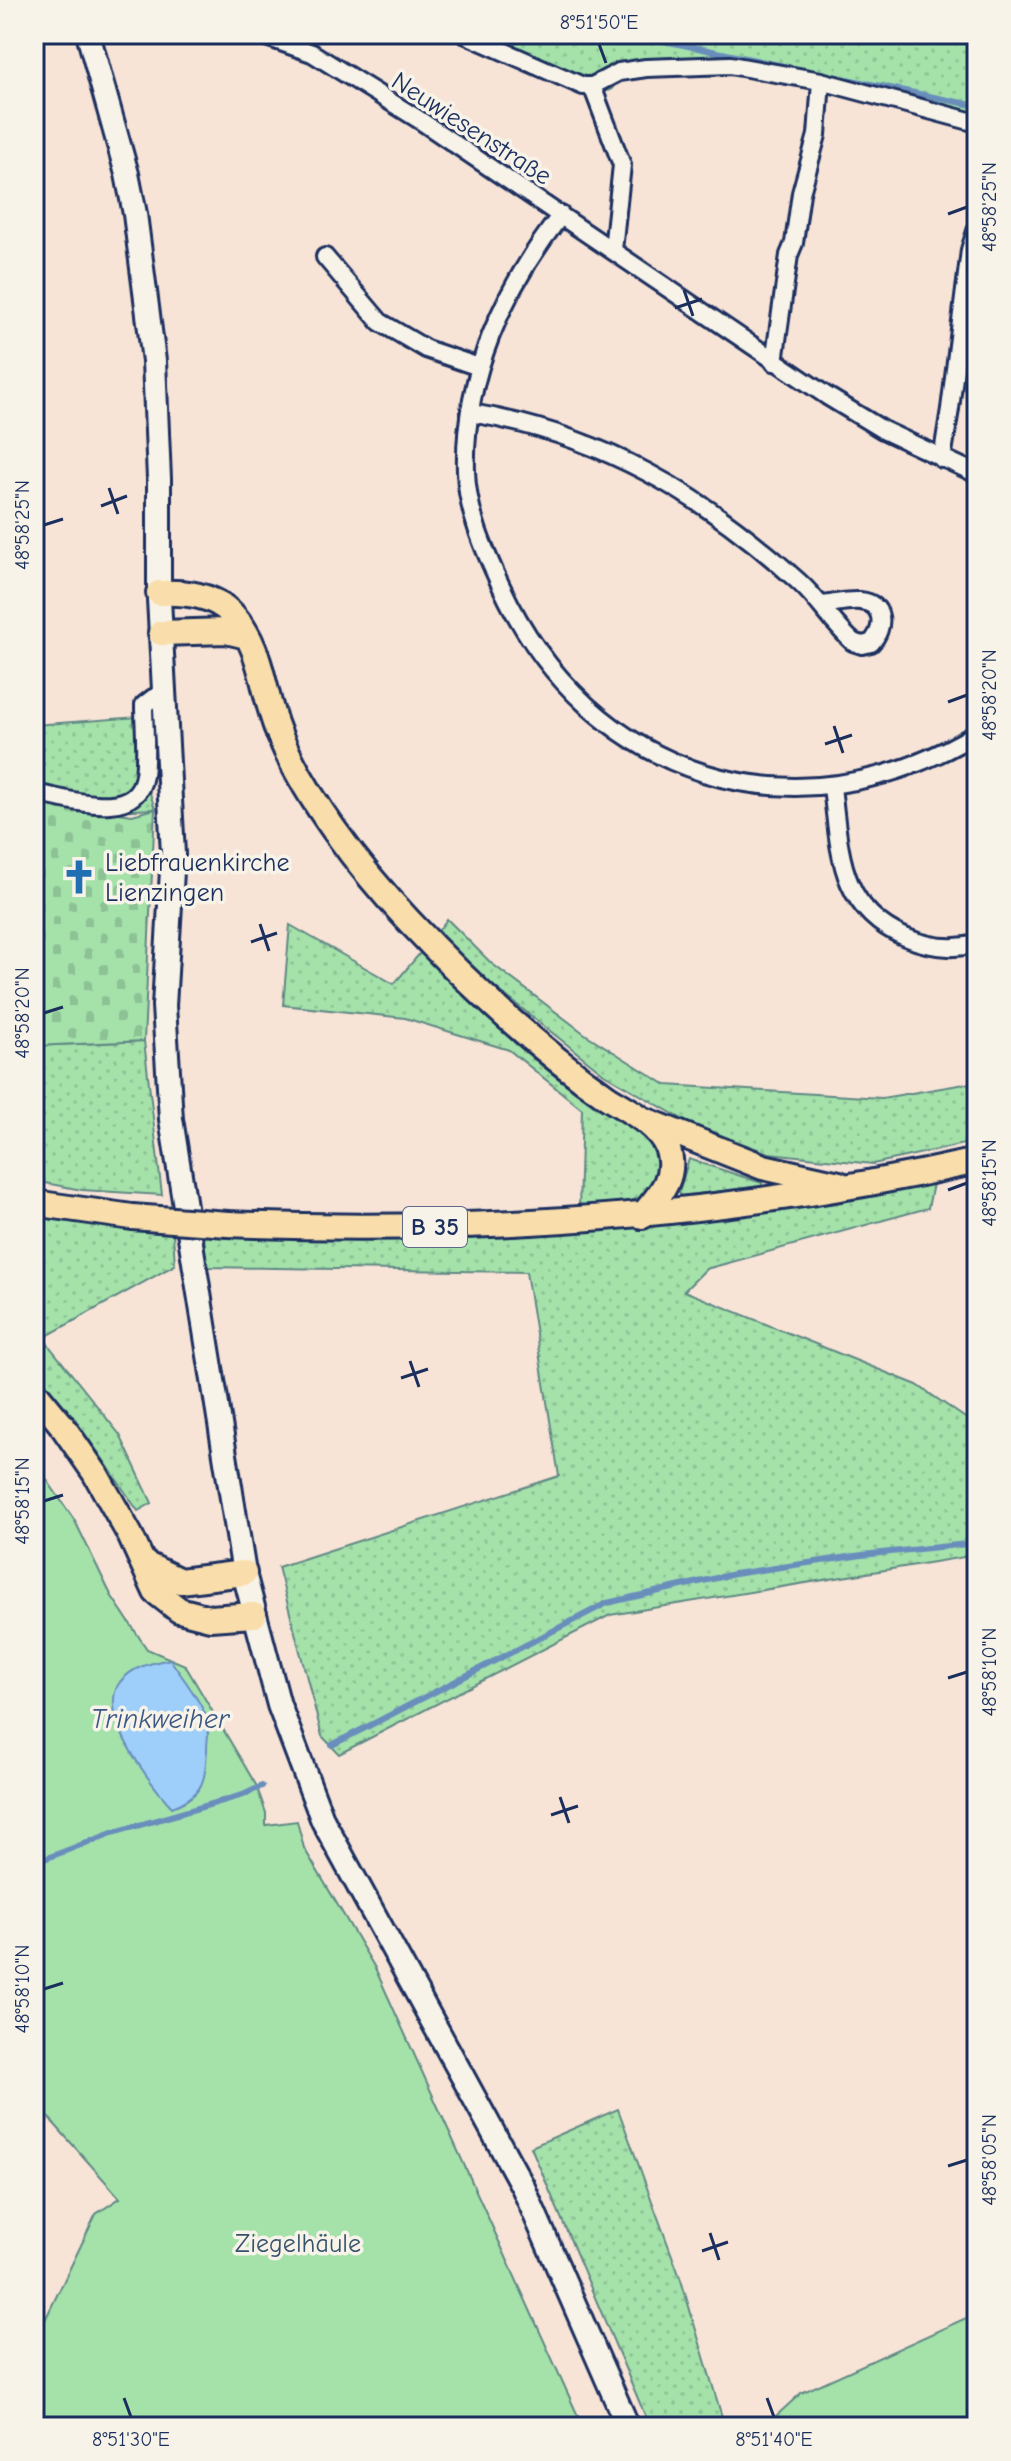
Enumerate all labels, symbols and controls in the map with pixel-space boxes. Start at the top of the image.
text: 8°51'50"E [560,11,638,34]
street label: Neuwiesenstraße [386,66,557,192]
text: 48°58'25"N [978,162,1001,252]
text: 48°58'25"N [11,480,34,570]
text: 48°58'20"N [978,649,1001,741]
place label: Liebfrauenkirche Lienzingen [105,848,289,908]
church icon: Liebfrauenkirche Lienzingen [60,858,98,896]
text: 48°58'20"N [11,967,34,1059]
text: 48°58'15"N [978,1139,1001,1227]
road number: B 35 [403,1207,467,1247]
text: 48°58'15"N [11,1457,34,1545]
text: 48°58'10"N [978,1628,1001,1716]
water label: Trinkweiher [91,1703,231,1735]
text: 48°58'10"N [11,1945,34,2033]
text: 48°58'05"N [978,2114,1001,2206]
park label: Ziegelhäule [235,2229,361,2259]
text: 8°51'30"E [92,2428,170,2451]
text: 8°51'40"E [735,2428,813,2451]

